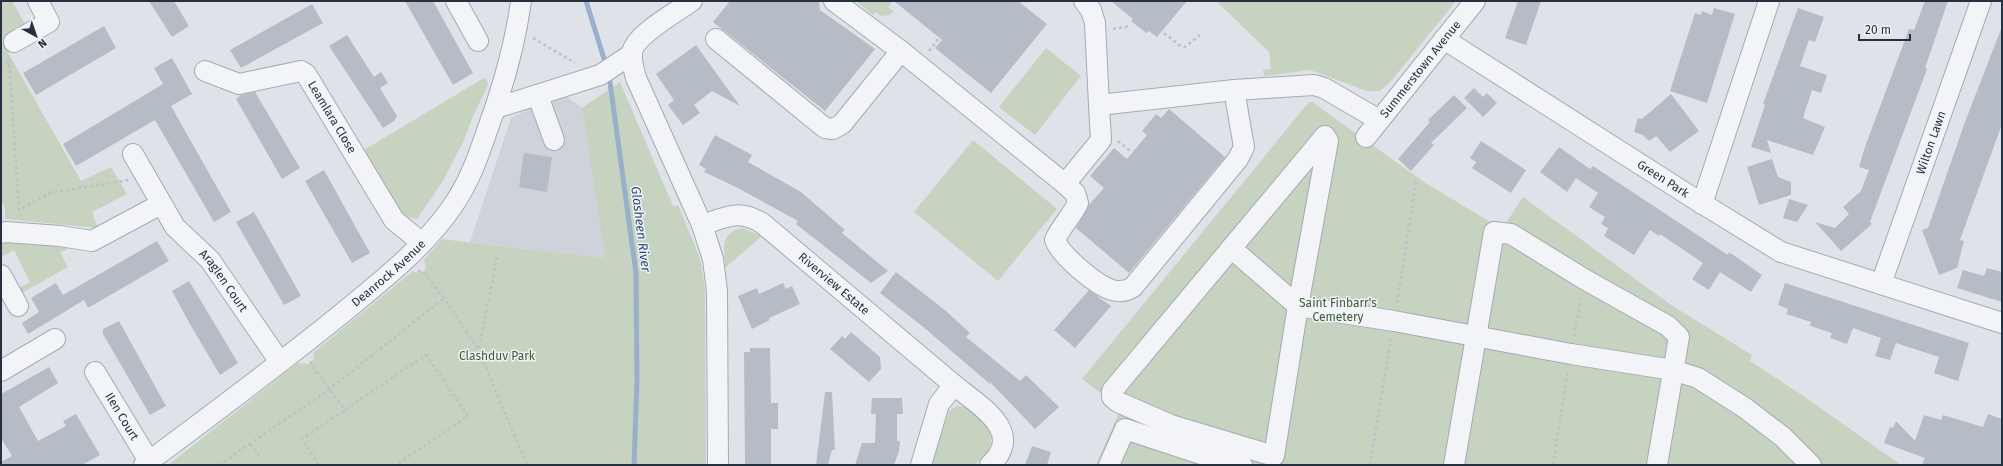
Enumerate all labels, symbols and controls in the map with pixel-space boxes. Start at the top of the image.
north arrow [16,16,56,56]
scale bar [1859,16,1910,42]
street label: Summerstown Avenue [1377,18,1464,121]
text: 20 m [1865,23,1891,37]
text: N [35,36,49,51]
street label: Leamlara Close [305,78,359,156]
street label: Wilton Lawn [1913,109,1949,176]
street label: Green Park [1635,157,1692,201]
water label: Glasheen River [628,185,654,274]
street label: Deanrock Avenue [349,237,429,310]
street label: Araglen Court [196,247,251,315]
street label: Riverview Estate [795,250,872,318]
park label: Saint Finbarr's Cemetery [1299,296,1377,324]
park label: Clashduv Park [459,349,536,363]
street label: Ilen Court [102,390,142,443]

